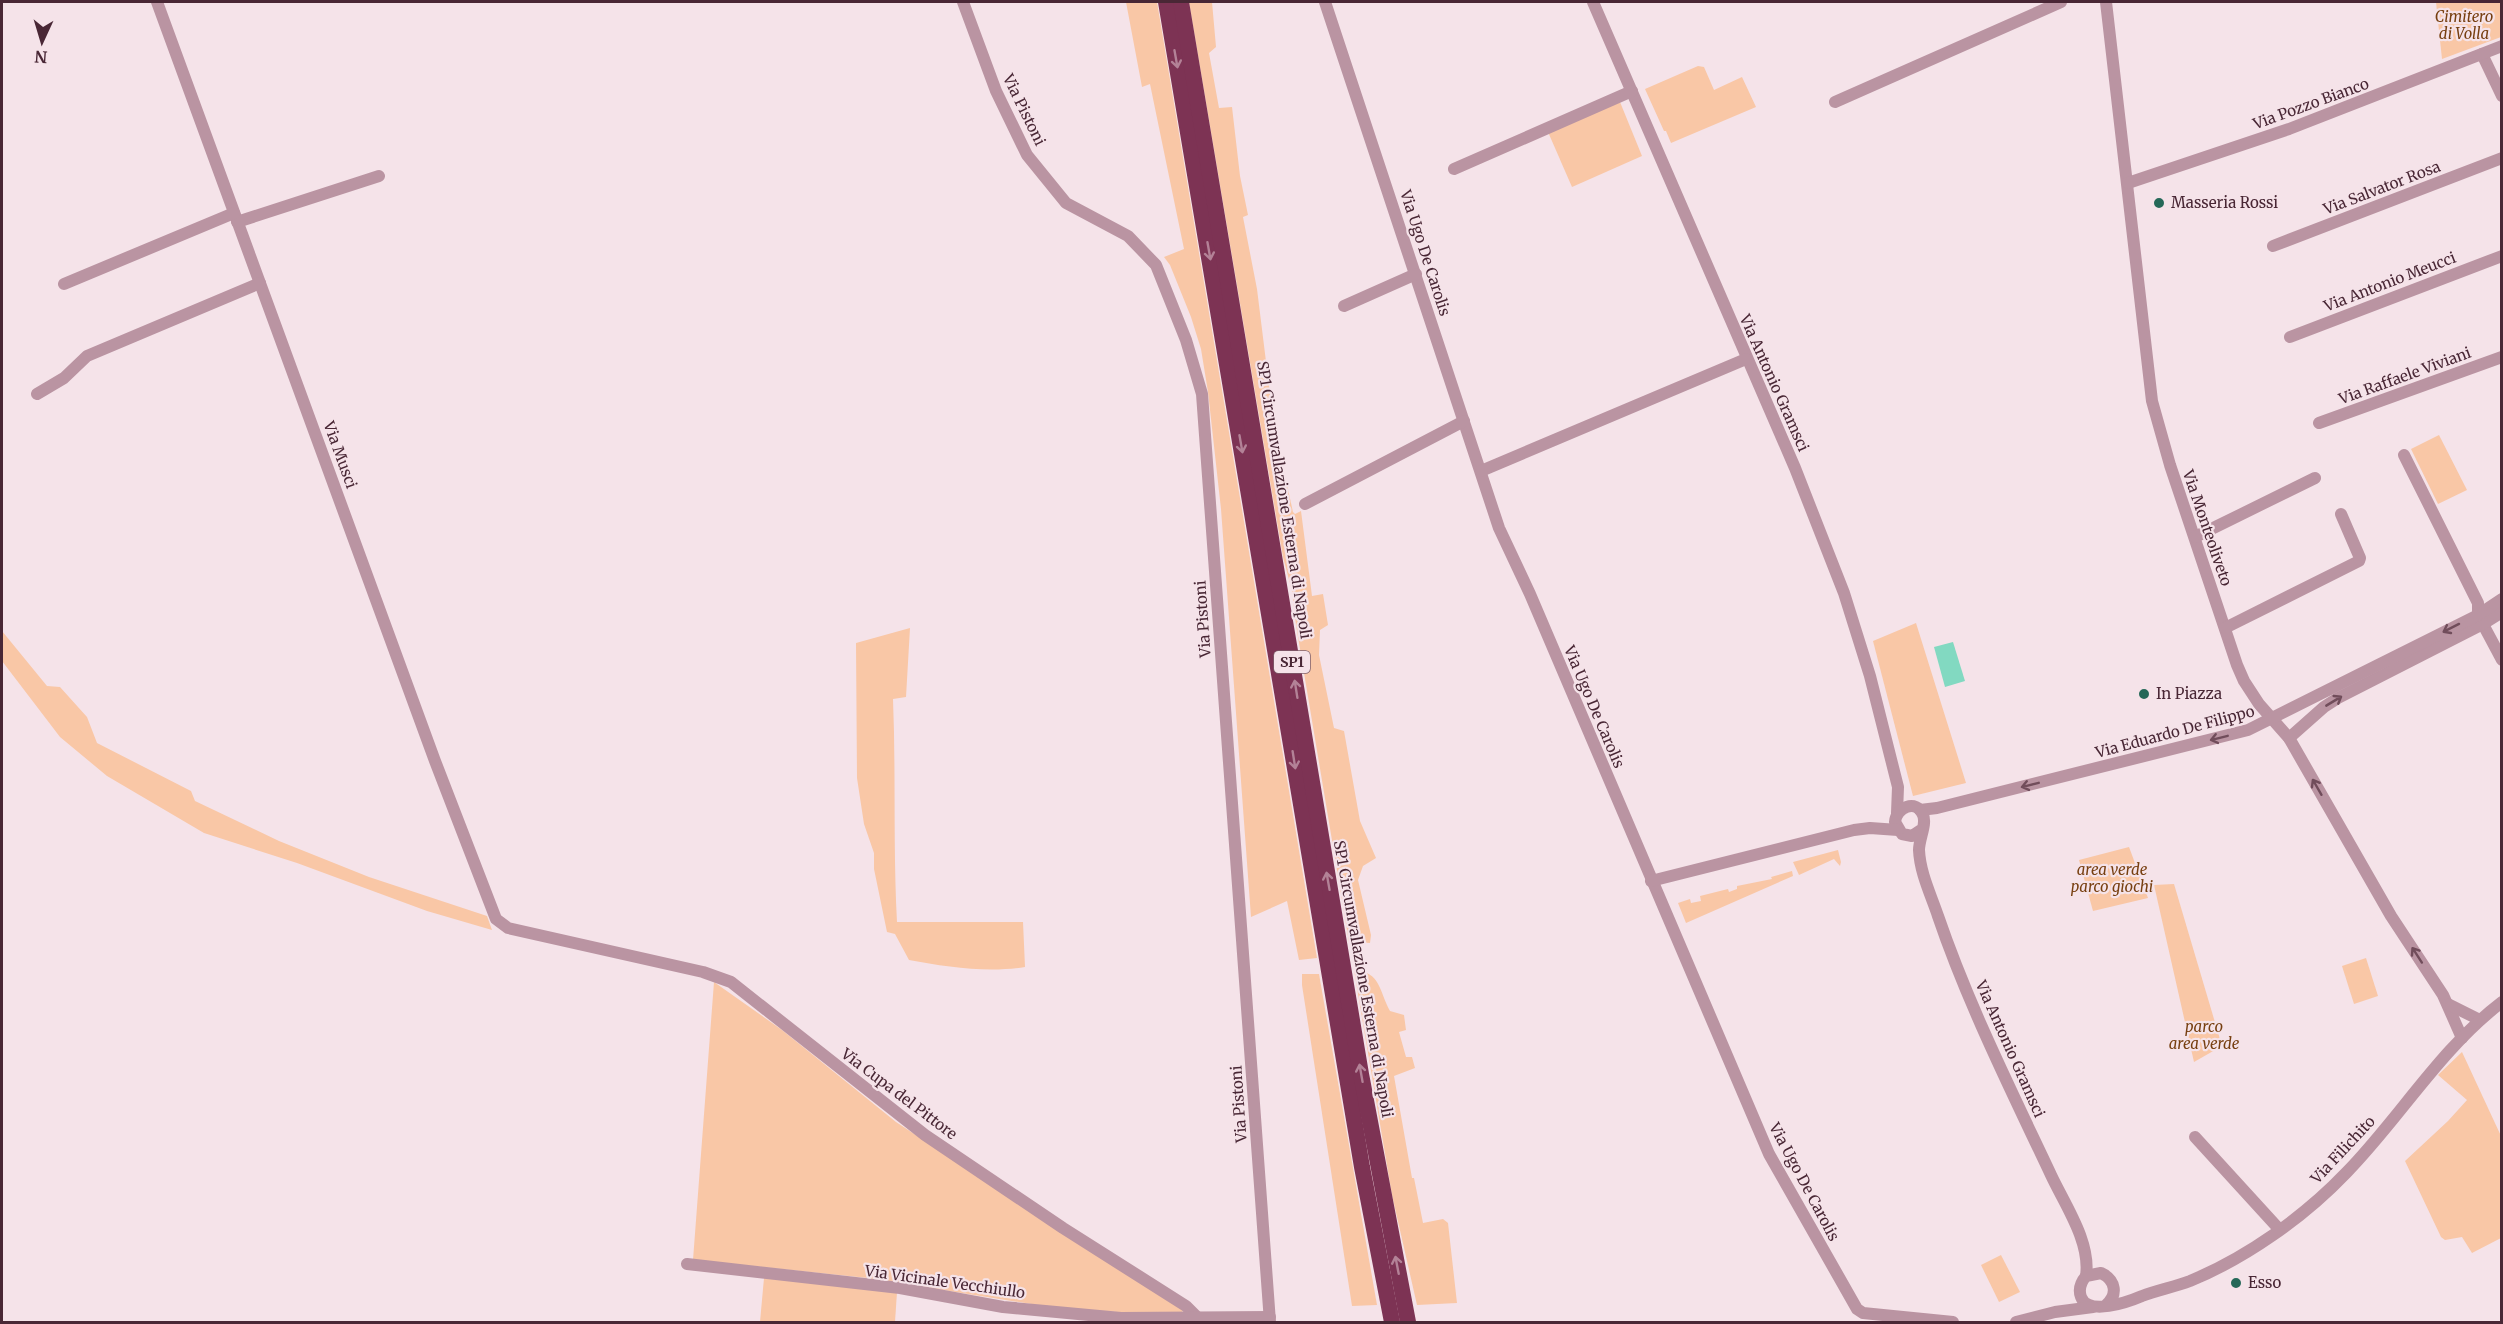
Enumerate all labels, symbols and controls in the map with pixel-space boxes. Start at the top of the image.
park label: Cimitero di Volla [2435,7,2493,43]
north arrow [12,12,72,72]
text: N [34,47,48,67]
one-way arrow [1171,49,1182,69]
street label: Via Pistoni [999,70,1050,149]
street label: Via Pozzo Bianco [2249,74,2372,134]
street label: Via Salvator Rosa [2320,156,2443,219]
street label: Via Ugo De Carolis [1396,187,1455,318]
place label: Masseria Rossi [2171,193,2278,212]
marker: Masseria Rossi [2152,196,2166,210]
one-way arrow [1204,241,1215,261]
street label: Via Antonio Meucci [2320,248,2459,316]
street label: Via Antonio Gramsci [1735,310,1813,454]
street label: Via Raffaele Viviani [2335,343,2474,409]
street label: SP1 Circumvallazione Esterna di Napoli [1253,360,1316,640]
street label: Via Musci [319,418,361,491]
one-way arrow [1236,433,1247,453]
street label: Via Monteoliveto [2178,466,2236,589]
street label: Via Pistoni [1190,580,1215,659]
one-way arrow [2443,623,2461,635]
street label: Via Ugo De Carolis [1560,642,1629,771]
road number: SP1 [1274,651,1310,673]
one-way arrow [1291,679,1302,699]
place label: In Piazza [2156,684,2222,703]
marker: In Piazza [2137,687,2151,701]
one-way arrow [2325,694,2342,706]
street label: Via Eduardo De Filippo [2092,701,2257,762]
one-way arrow [2210,732,2229,744]
one-way arrow [1289,750,1300,770]
one-way arrow [2311,779,2323,796]
one-way arrow [2021,780,2040,791]
street label: SP1 Circumvallazione Esterna di Napoli [1330,839,1397,1119]
park label: area verde parco giochi [2071,860,2153,896]
one-way arrow [1322,872,1333,892]
one-way arrow [2410,947,2422,964]
street label: Via Antonio Gramsci [1971,976,2049,1120]
park label: parco area verde [2169,1017,2240,1053]
street label: Via Cupa del Pittore [837,1043,961,1143]
one-way arrow [1355,1064,1366,1084]
street label: Via Pistoni [1226,1065,1251,1144]
street label: Via Filichito [2306,1112,2379,1188]
street label: Via Ugo De Carolis [1765,1119,1844,1244]
one-way arrow [1391,1256,1402,1275]
street label: Via Vicinale Vecchiullo [863,1261,1027,1302]
place label: Esso [2248,1273,2281,1292]
marker: Esso [2229,1276,2243,1290]

